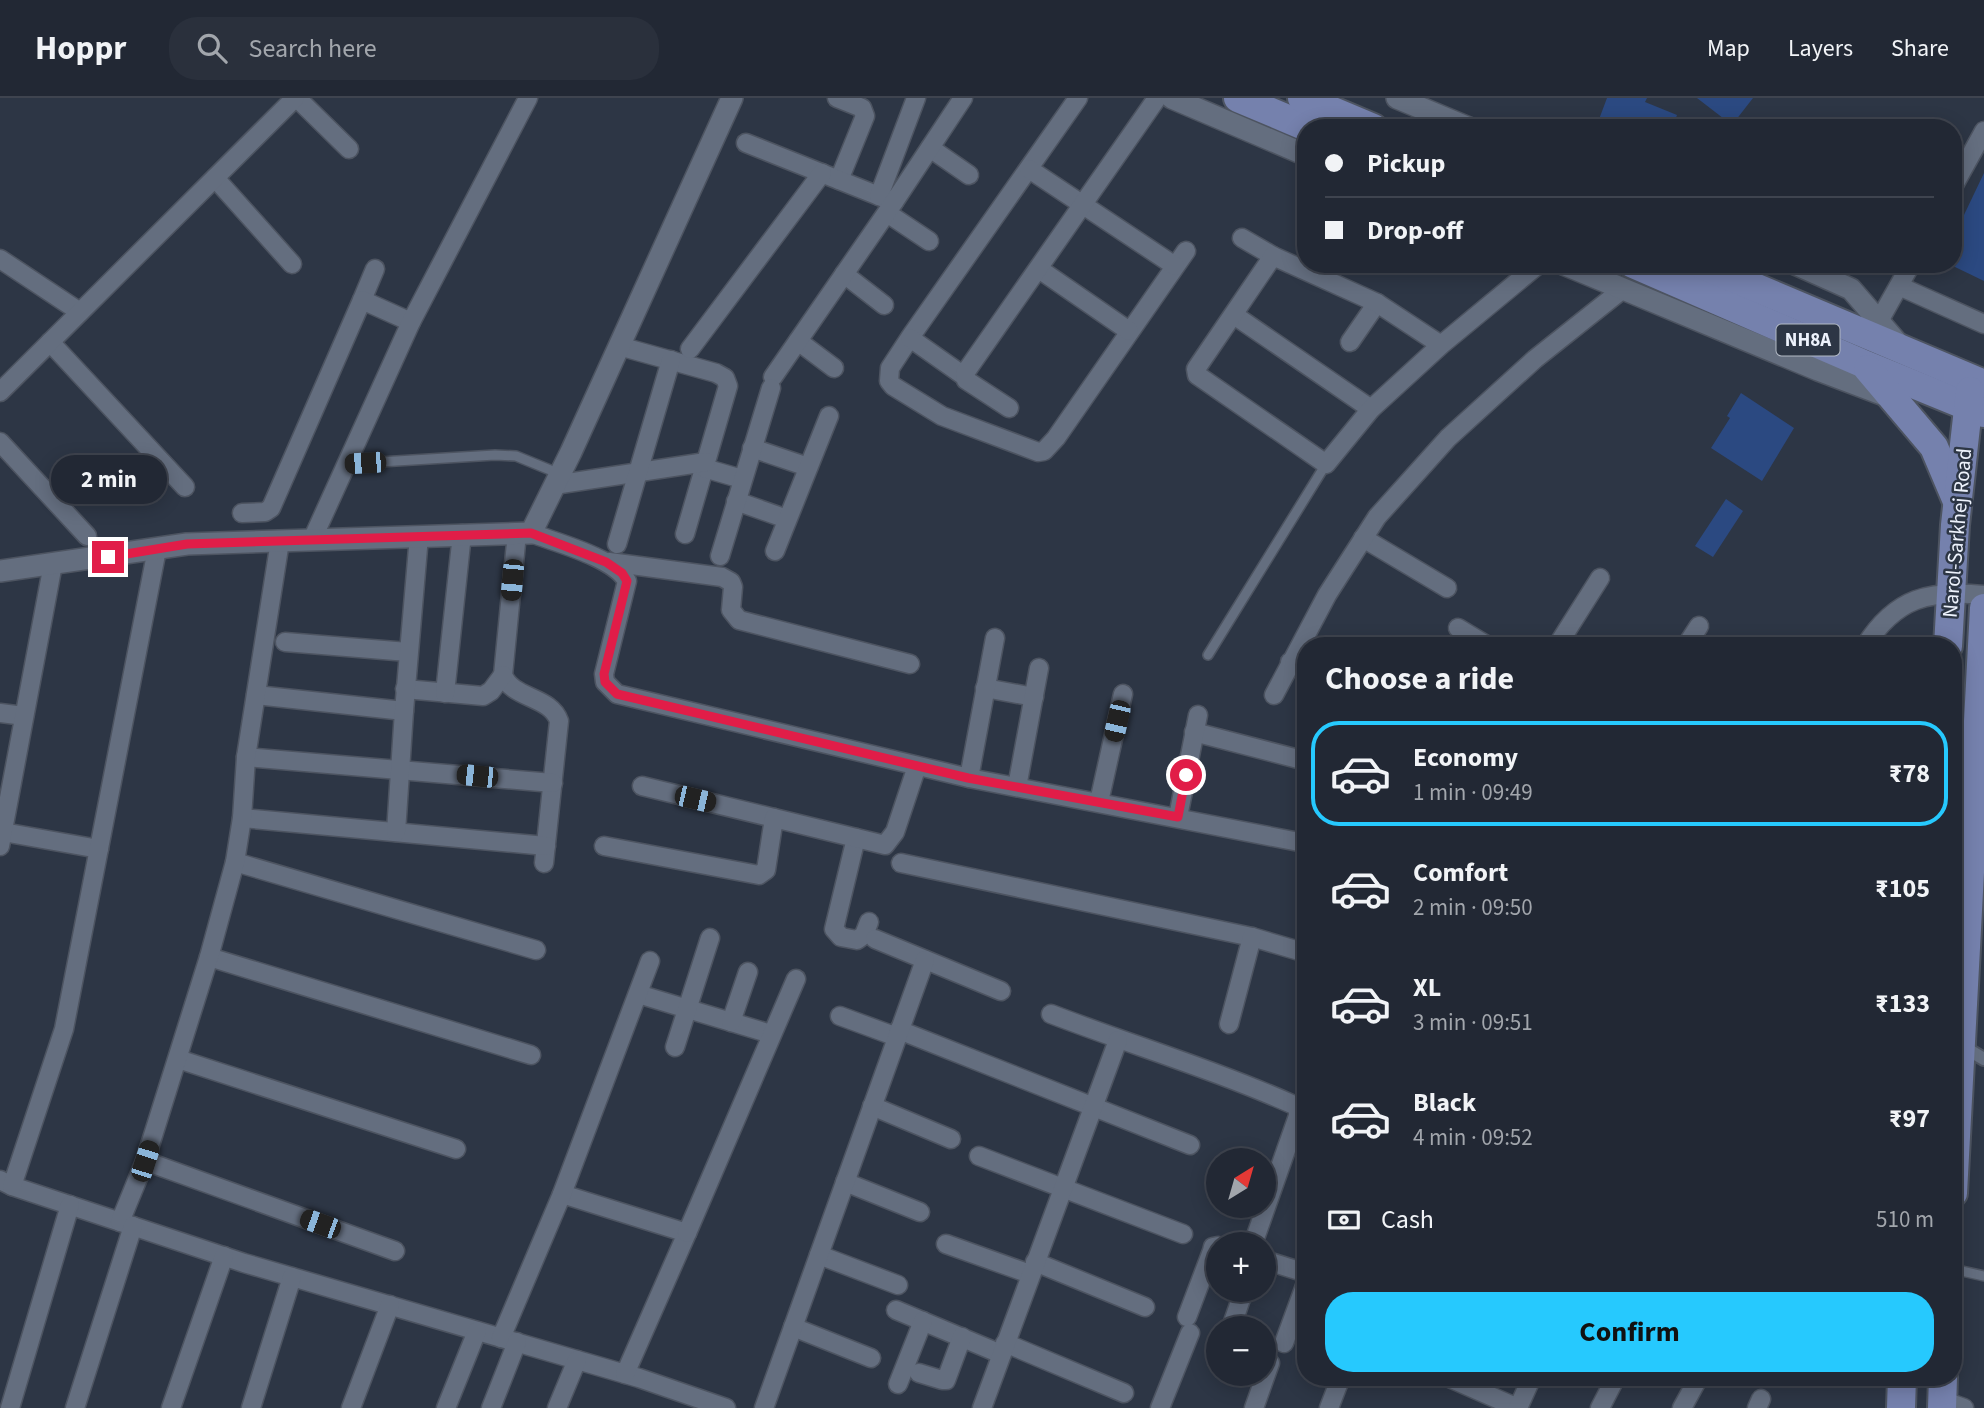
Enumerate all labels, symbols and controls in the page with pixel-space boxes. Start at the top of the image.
search box [169,17,659,80]
text: Hoppr [35,25,127,72]
icon: search [193,29,231,67]
text: Search here [249,30,377,67]
text: Map [1707,31,1750,66]
text: Layers [1788,31,1853,66]
text: Share [1891,31,1949,66]
text: Pickup [1367,145,1445,182]
text: Drop-off [1367,212,1463,249]
road number: NH8A [1776,324,1840,356]
street label: Narol-Sarkhej Road [1935,447,1979,619]
car [344,451,387,475]
callout: 2 min [50,456,166,504]
text: 2 min [81,463,137,496]
route end [92,541,124,573]
car [500,558,525,602]
text: Choose a ride [1325,656,1514,702]
car [1103,698,1132,744]
text: Economy [1413,739,1518,776]
icon: car [1329,742,1392,805]
text: ₹78 [1889,755,1930,792]
route start [1170,759,1202,791]
car [456,763,499,789]
text: 1 min · 09:49 [1413,776,1533,809]
car [673,784,718,814]
text: Comfort [1413,854,1508,891]
icon: car [1329,857,1392,920]
text: ₹105 [1875,870,1930,907]
text: 2 min · 09:50 [1413,891,1533,924]
text: XL [1413,969,1441,1006]
icon: car [1329,972,1392,1035]
text: ₹133 [1875,985,1930,1022]
text: 3 min · 09:51 [1413,1006,1533,1039]
text: Black [1413,1084,1476,1121]
icon: car [1329,1087,1392,1150]
text: ₹97 [1889,1100,1930,1137]
text: 4 min · 09:52 [1413,1121,1533,1154]
car [129,1138,162,1184]
north arrow [1206,1148,1276,1218]
map controls [1206,1148,1276,1386]
icon: cash [1325,1201,1363,1239]
text: Cash [1381,1201,1434,1238]
text: 510 m [1876,1203,1934,1236]
car [297,1207,344,1241]
button: + [1206,1232,1276,1302]
button: Confirm [1325,1292,1934,1372]
button: − [1206,1316,1276,1386]

